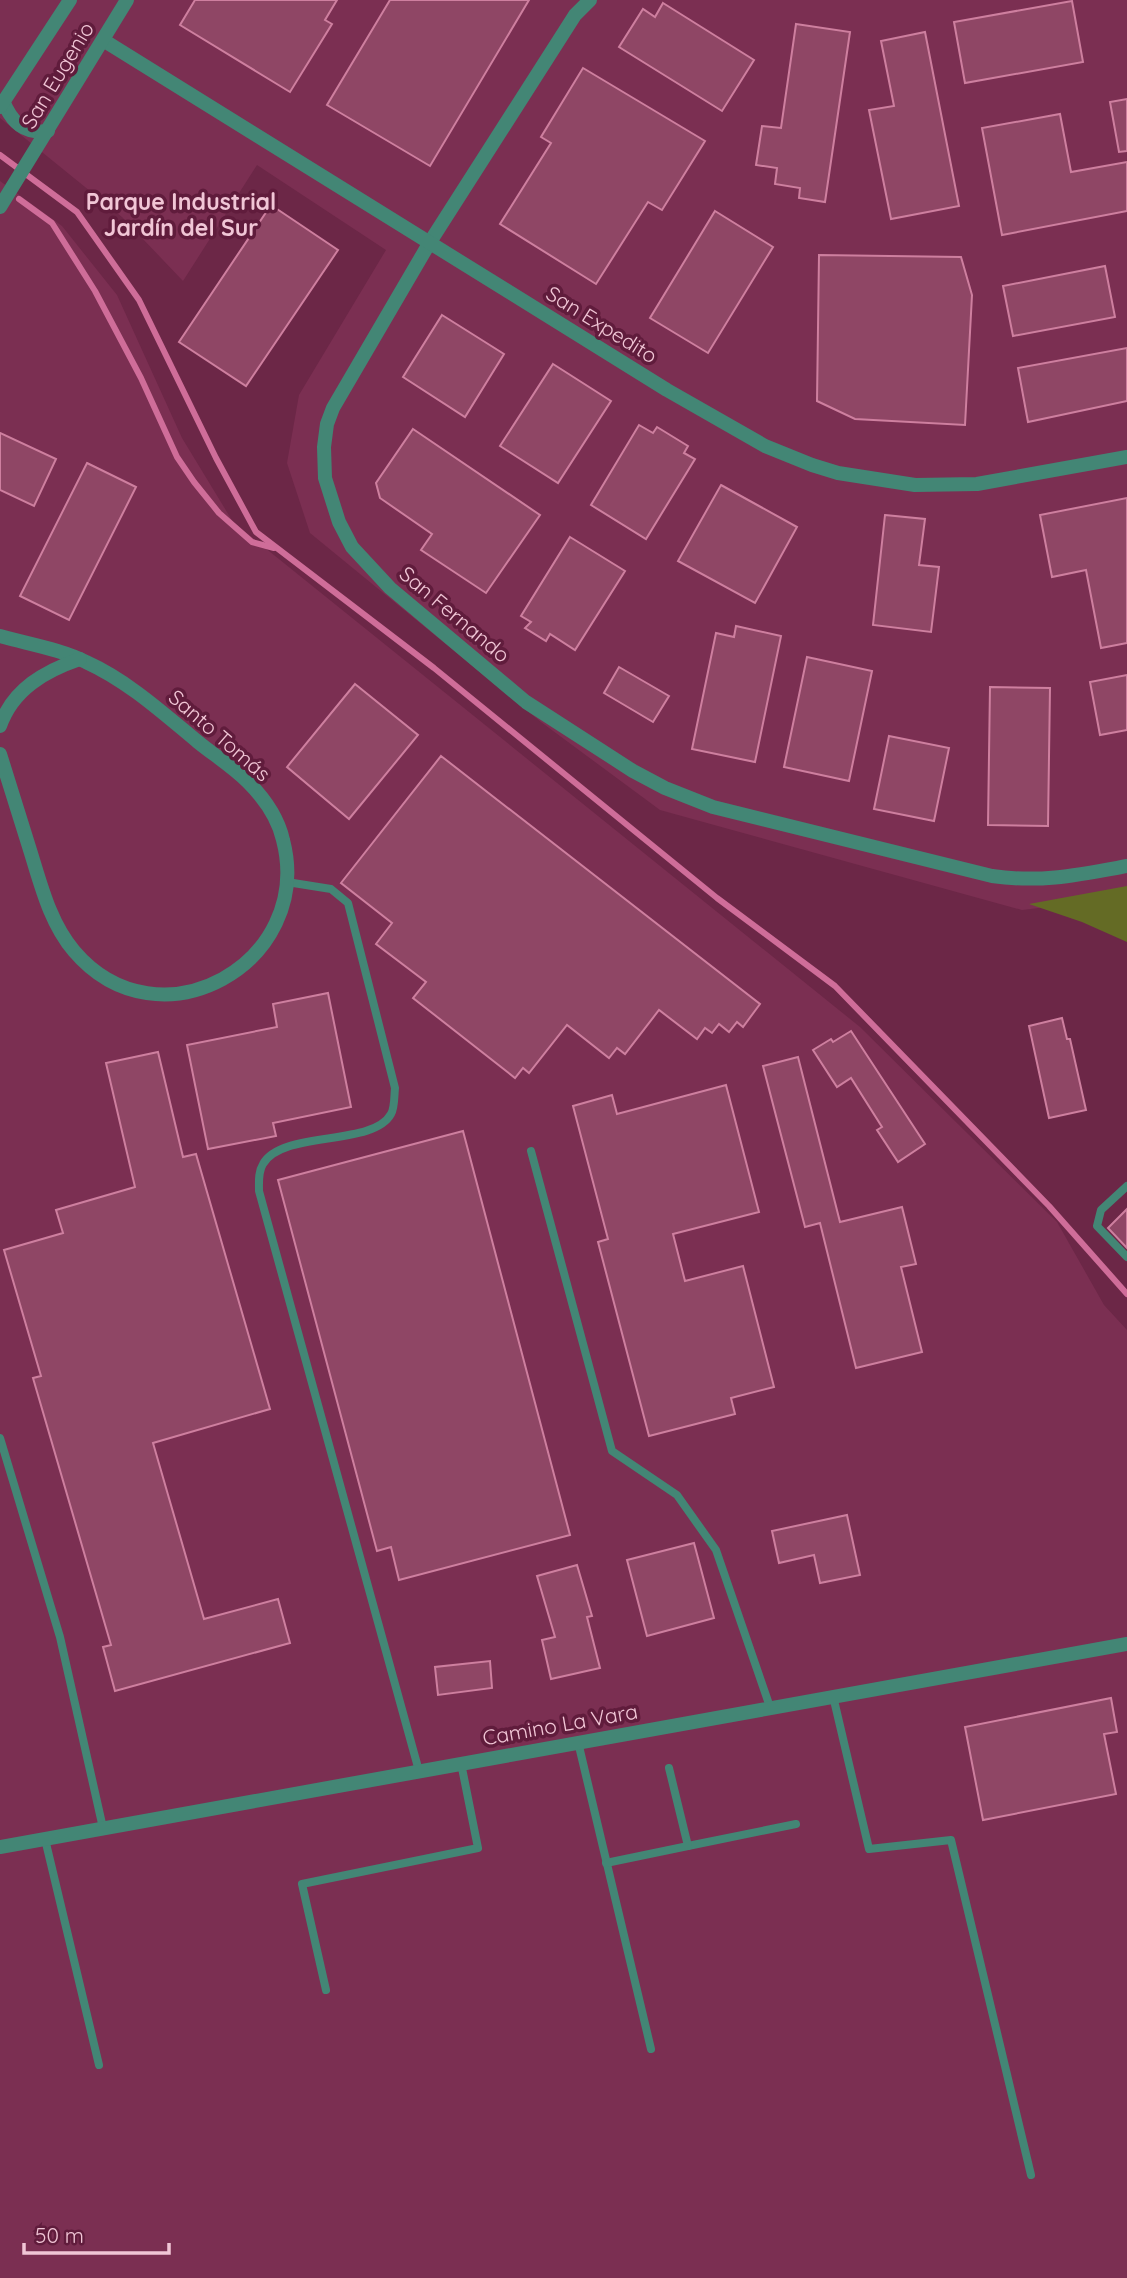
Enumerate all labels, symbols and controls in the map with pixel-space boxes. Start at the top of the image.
street label: San Eugenio [15,17,99,133]
district label: Parque Industrial Jardín del Sur [86,187,276,242]
street label: San Expedito [542,280,662,368]
street label: San Fernando [394,560,516,668]
street label: Santo Tomás [164,684,276,786]
street label: Camino La Vara [480,1698,640,1750]
scale bar [24,2212,170,2256]
text: 50 m [35,2222,84,2248]

